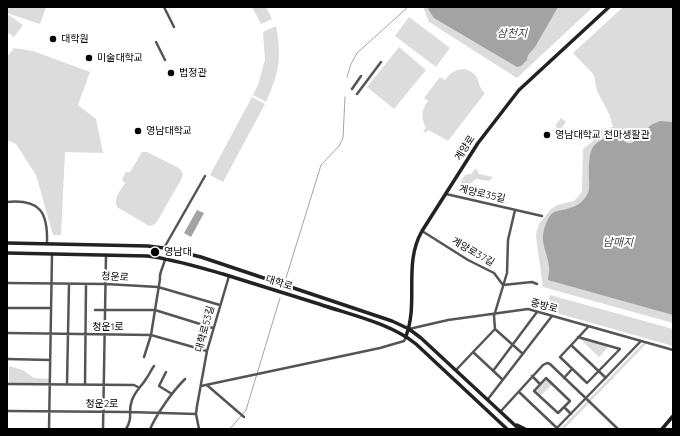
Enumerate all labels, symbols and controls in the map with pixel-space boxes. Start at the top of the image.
water label: 삼천지 [497,27,527,41]
place label: 대학원 [61,33,89,45]
marker: 대학원 [48,34,58,44]
place label: 미술대학교 [97,52,143,64]
marker: 미술대학교 [84,53,94,63]
place label: 법정관 [179,67,207,79]
marker: 법정관 [166,68,176,78]
place label: 영남대학교 [146,125,192,137]
marker: 영남대학교 [133,126,143,136]
place label: 영남대학교 천마생활관 [555,129,650,141]
marker: 영남대학교 천마생활관 [542,130,552,140]
street label: 계양로 [452,133,478,163]
street label: 계양로35길 [458,183,506,205]
street label: 계양로37길 [450,235,496,269]
water label: 남매지 [603,236,633,250]
marker: 영남대 [149,246,161,258]
place label: 영남대 [164,246,192,258]
street label: 청운로 [101,270,129,284]
street label: 대학로 [264,273,294,293]
street label: 중방로 [529,297,559,315]
street label: 대학로53길 [193,305,217,353]
street label: 청운1로 [92,321,124,333]
street label: 청운2로 [85,398,119,410]

